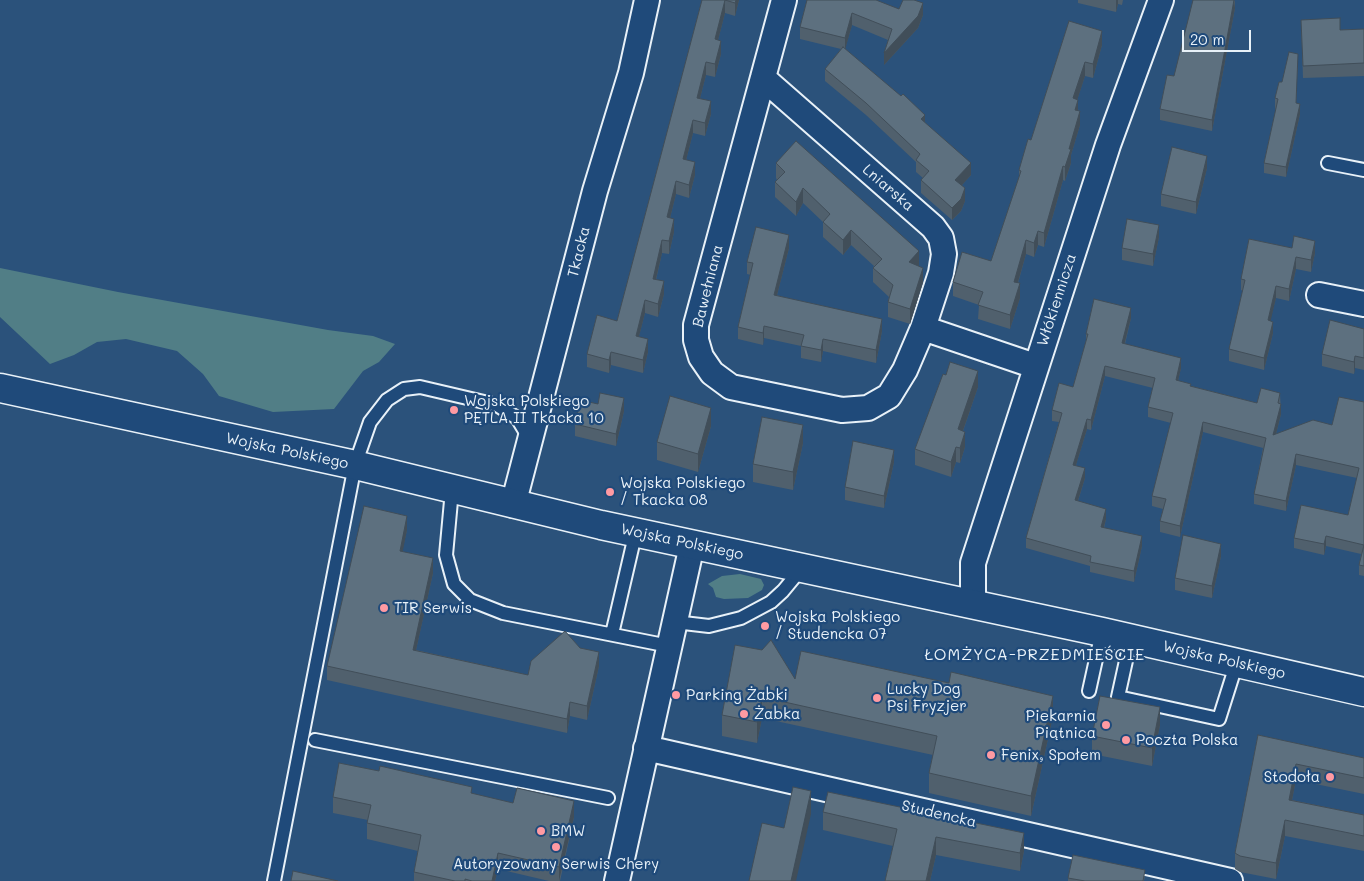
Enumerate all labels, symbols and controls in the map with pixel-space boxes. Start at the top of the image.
scale bar [1184,20,1253,52]
text: 20 m [1190,29,1224,49]
street label: Lniarska [859,161,917,215]
street label: Tkacka [564,225,594,279]
street label: Bawełniana [689,243,727,329]
street label: Włókiennicza [1034,251,1080,349]
place label: Wojska Polskiego PĘTLA II Tkacka 10 [464,392,604,427]
marker: Wojska Polskiego PĘTLA II Tkacka 10 [448,404,460,416]
street label: Wojska Polskiego [224,429,350,473]
place label: Wojska Polskiego / Tkacka 08 [620,474,745,509]
marker: Wojska Polskiego / Tkacka 08 [604,486,616,498]
street label: Wojska Polskiego [619,520,745,564]
place label: TIR Serwis [394,599,472,617]
marker: TIR Serwis [378,602,390,614]
place label: Wojska Polskiego / Studencka 07 [775,608,900,643]
marker: Wojska Polskiego / Studencka 07 [759,620,771,632]
street label: Wojska Polskiego [1161,637,1287,683]
district label: ŁOMŻYCA-PRZEDMIEŚCIE [922,645,1148,665]
place label: Lucky Dog Psi Fryzjer [887,680,967,715]
place label: Parking Żabki [686,686,788,704]
marker: Parking Żabki [670,689,682,701]
marker: Lucky Dog Psi Fryzjer [871,692,883,704]
place label: Żabka [754,705,800,723]
place label: Piekarnia Piątnica [1026,707,1096,742]
marker: Żabka [738,708,750,720]
marker: Piekarnia Piątnica [1100,719,1112,731]
place label: Poczta Polska [1136,731,1238,749]
marker: Poczta Polska [1120,734,1132,746]
place label: Fenix, Społem [1001,746,1101,764]
marker: Fenix, Społem [985,749,997,761]
place label: Stodoła [1264,768,1320,786]
marker: Stodoła [1324,771,1336,783]
street label: Studencka [900,797,978,831]
place label: BMW [551,822,585,840]
marker: BMW [535,825,547,837]
marker: Autoryzowany Serwis Chery [550,841,562,853]
place label: Autoryzowany Serwis Chery [453,855,659,873]

